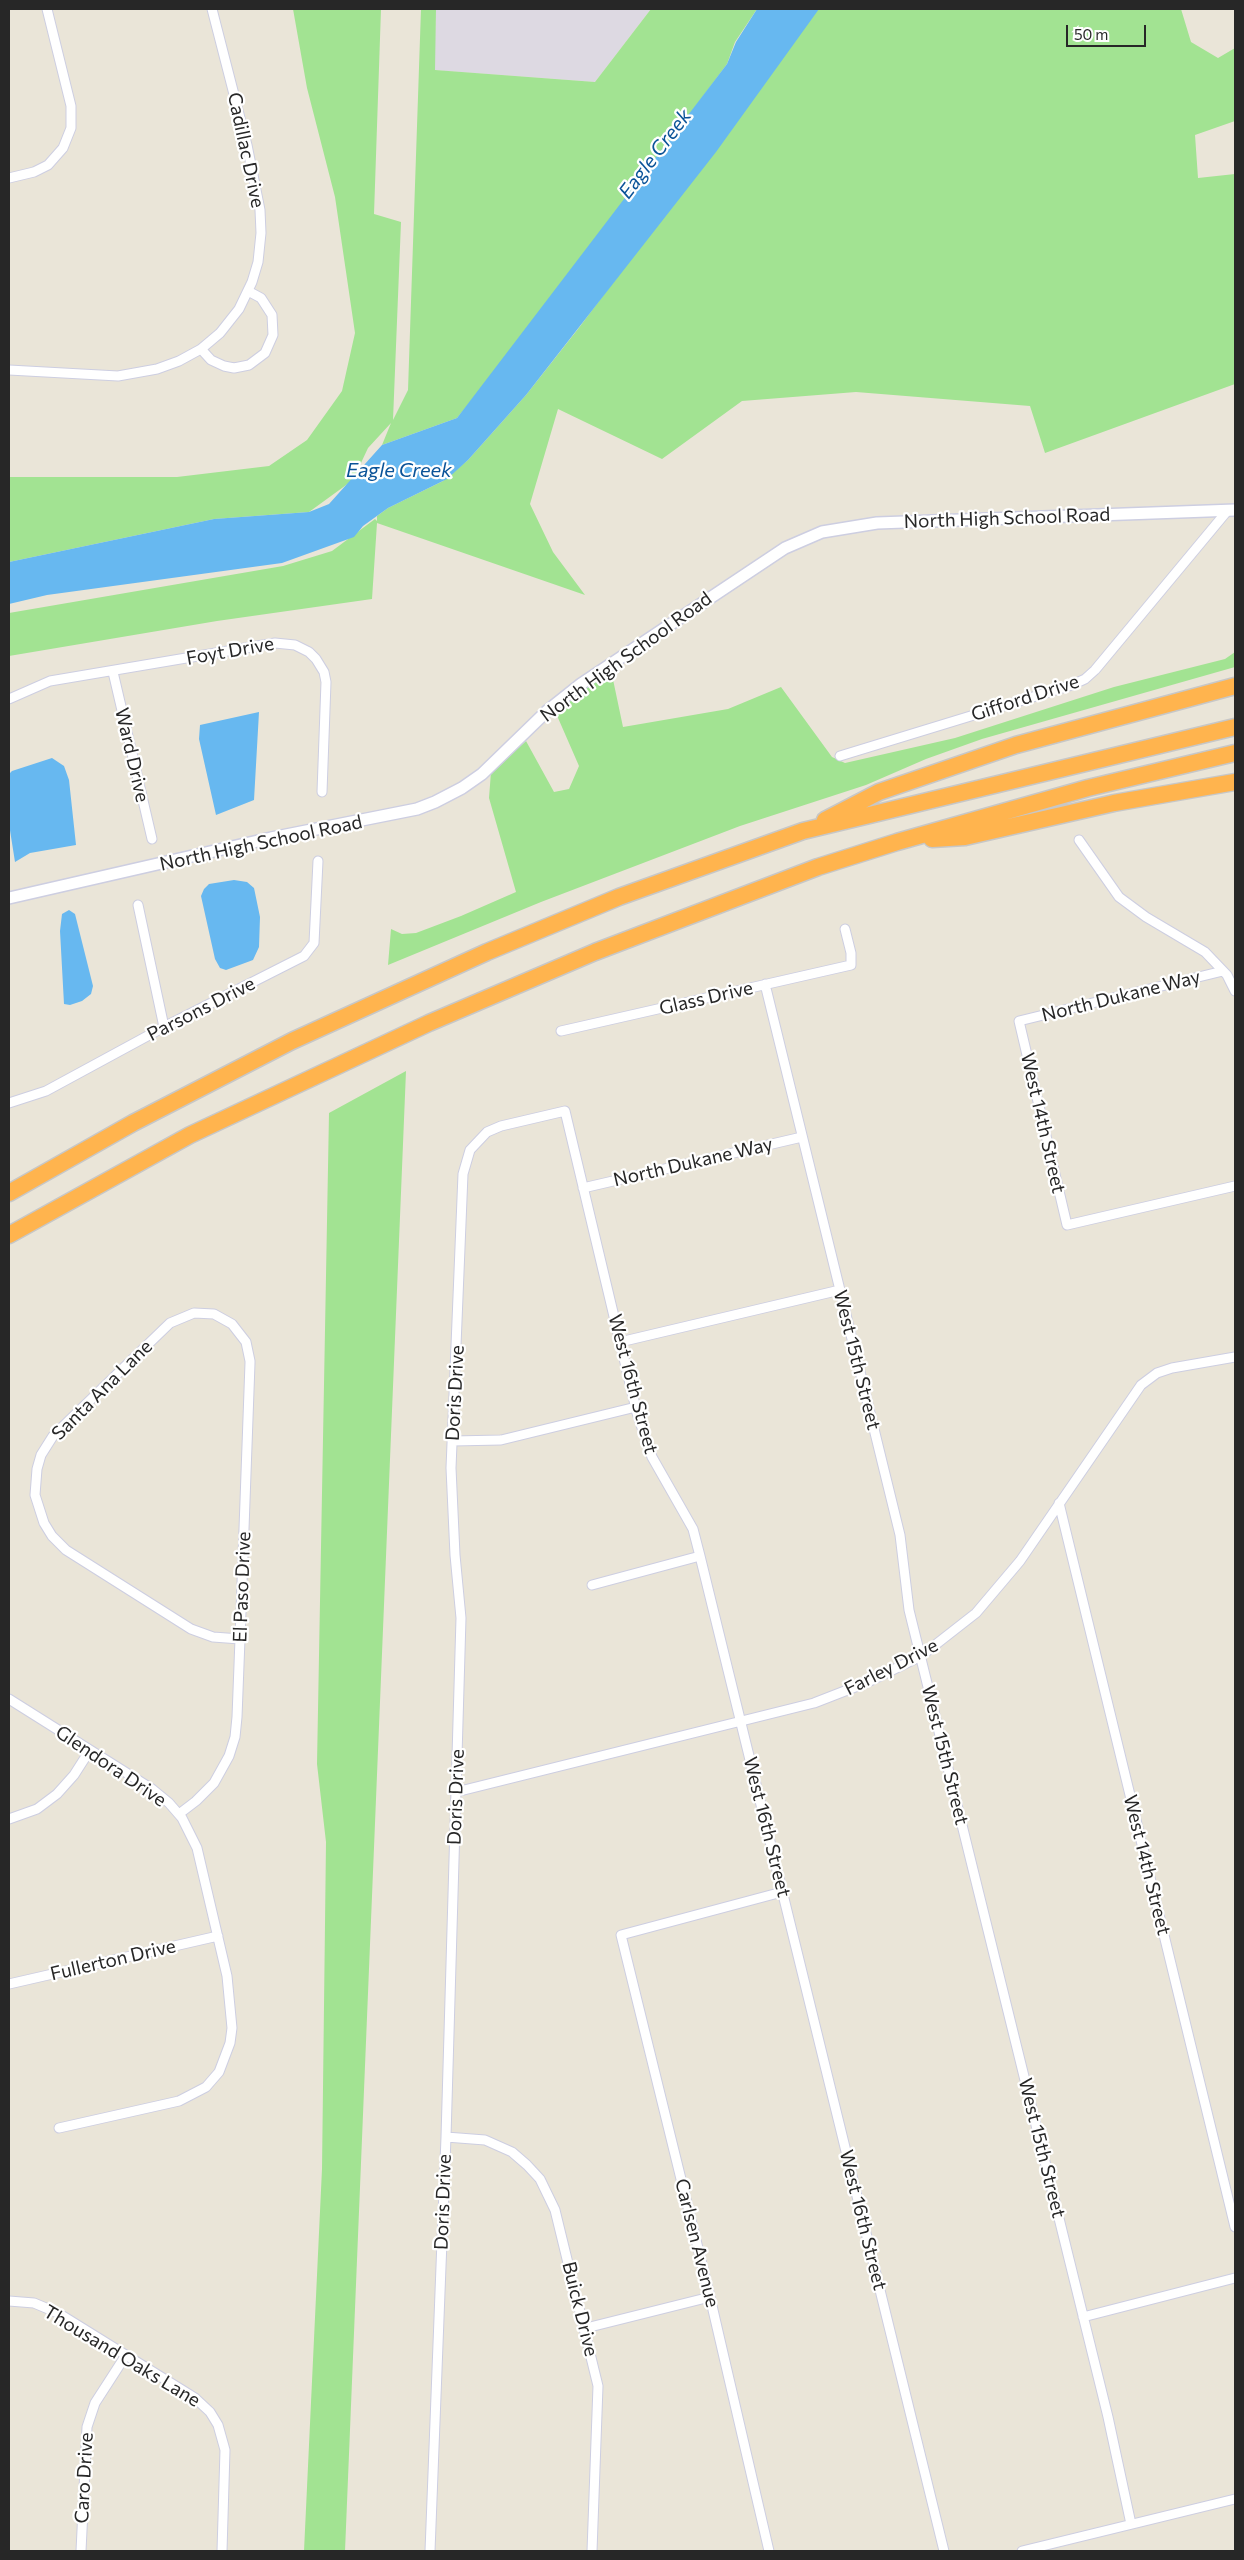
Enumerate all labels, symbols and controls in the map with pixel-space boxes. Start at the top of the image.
scale bar [1069,15,1149,47]
text: 50 m [1074,25,1108,43]
street label: Cadillac Drive [223,90,269,210]
water label: Eagle Creek [614,104,696,204]
water label: Eagle Creek [346,458,452,482]
street label: North High School Road [903,503,1111,533]
street label: North High School Road [536,587,716,727]
street label: Foyt Drive [184,632,276,670]
street label: Gifford Drive [968,670,1082,726]
street label: Ward Drive [110,706,154,804]
street label: North High School Road [158,810,364,876]
street label: North Dukane Way [1039,965,1203,1027]
street label: Parsons Drive [143,972,259,1046]
street label: Glass Drive [657,976,755,1020]
street label: West 14th Street [1016,1050,1070,1196]
street label: North Dukane Way [611,1133,775,1191]
street label: West 15th Street [829,1288,885,1432]
street label: West 16th Street [603,1312,663,1456]
street label: Santa Ana Lane [47,1335,157,1445]
street label: Doris Drive [441,1344,469,1442]
street label: El Paso Drive [229,1531,255,1643]
street label: Farley Drive [840,1634,942,1700]
street label: West 15th Street [917,1683,973,1827]
street label: Glendora Drive [51,1721,171,1811]
street label: Doris Drive [443,1749,469,1845]
street label: West 16th Street [739,1754,795,1900]
street label: West 14th Street [1119,1793,1175,1937]
street label: Fullerton Drive [48,1935,178,1985]
street label: West 15th Street [1014,2076,1070,2220]
street label: West 16th Street [835,2147,891,2293]
street label: Doris Drive [430,2154,456,2250]
street label: Carlsen Avenue [670,2176,724,2310]
street label: Buick Drive [557,2259,603,2359]
street label: Thousand Oaks Lane [39,2300,205,2412]
street label: Caro Drive [70,2432,98,2524]

